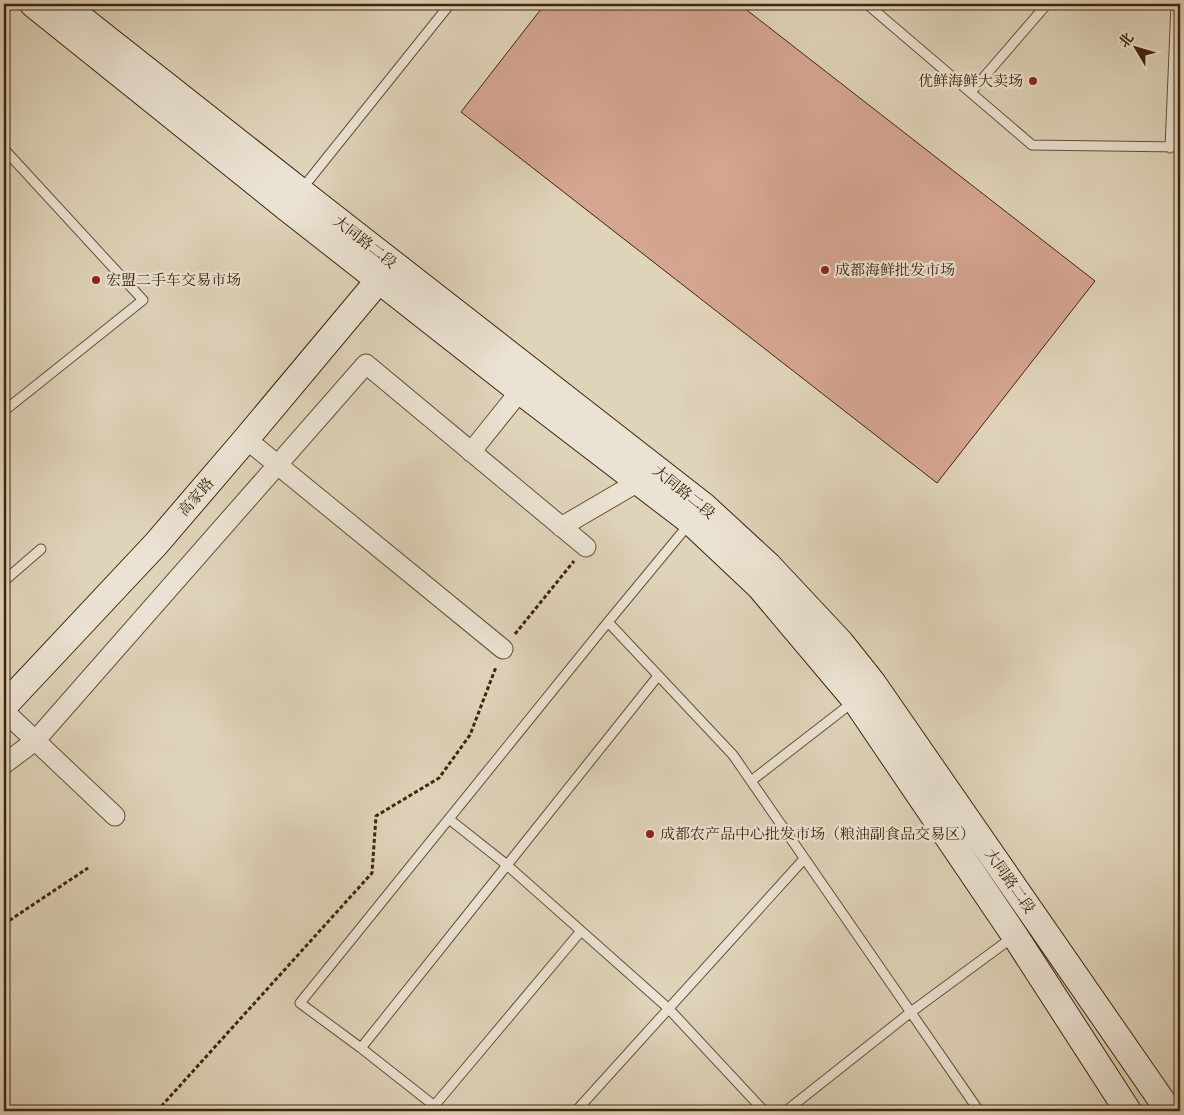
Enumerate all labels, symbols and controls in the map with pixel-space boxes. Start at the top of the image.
north arrow [1112,22,1162,72]
text: 北 [1116,30,1136,50]
place label: 优鲜海鲜大卖场 [918,73,1023,90]
marker: 优鲜海鲜大卖场 [1027,75,1039,87]
street label: 大同路二段 [330,213,399,272]
place label: 成都海鲜批发市场 [835,262,955,279]
marker: 成都海鲜批发市场 [819,264,831,276]
place label: 宏盟二手车交易市场 [106,272,241,289]
marker: 宏盟二手车交易市场 [90,274,102,286]
street label: 大同路二段 [649,462,718,523]
street label: 高家路 [175,475,218,520]
place label: 成都农产品中心批发市场（粮油副食品交易区） [660,826,975,843]
marker: 成都农产品中心批发市场（粮油副食品交易区） [644,828,656,840]
street label: 大同路二段 [981,846,1038,917]

